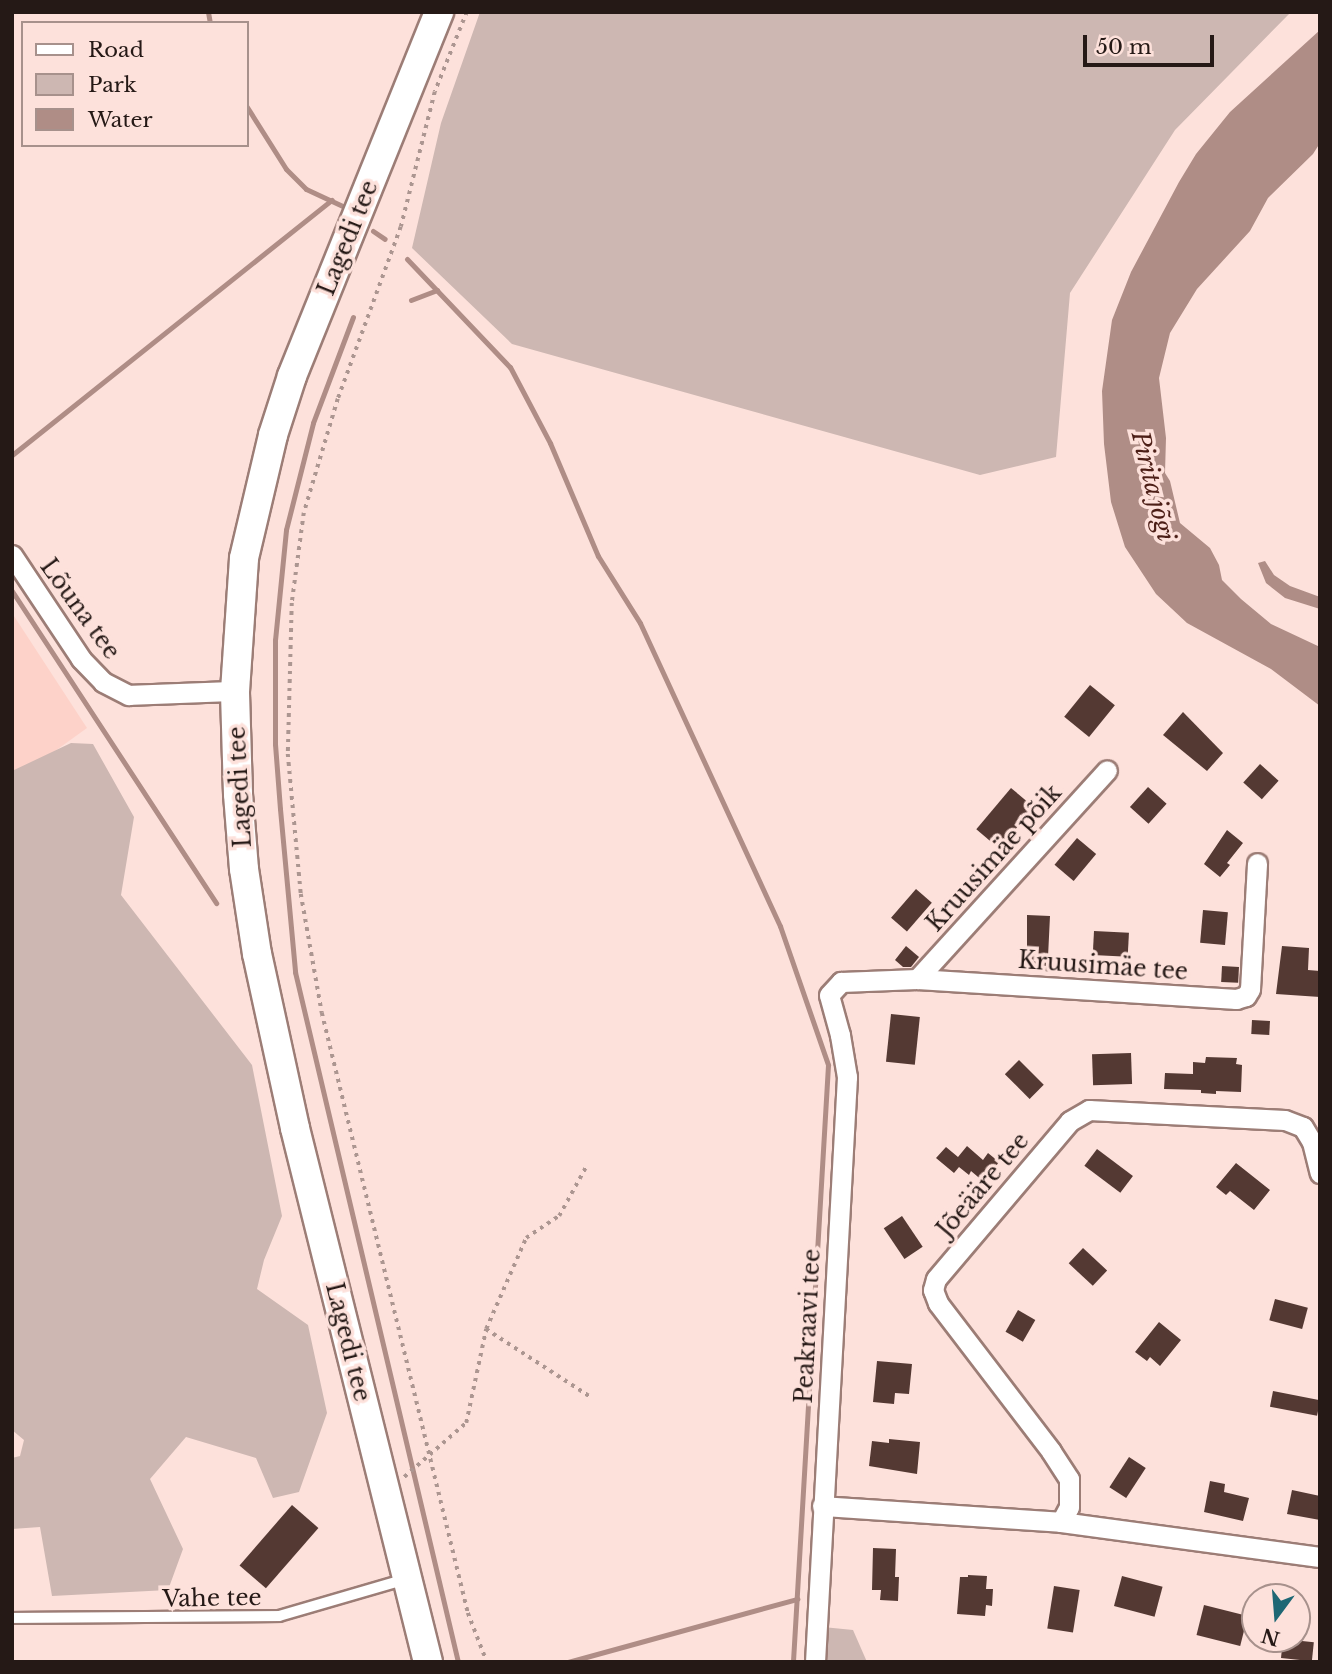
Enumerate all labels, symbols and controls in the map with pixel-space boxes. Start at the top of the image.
legend [21,21,248,147]
scale bar [1087,21,1218,65]
text: 50 m [1096,34,1151,60]
text: Road [88,37,144,63]
text: Park [88,72,137,98]
text: Water [88,107,152,133]
street label: Lagedi tee [312,177,384,299]
water label: Pirita jõgi [1125,427,1181,545]
street label: Lõuna tee [34,553,126,665]
street label: Lagedi tee [223,726,257,848]
street label: Kruusimäe põik [921,779,1067,937]
street label: Kruusimäe tee [1017,946,1189,986]
street label: Jõeääre tee [931,1127,1035,1243]
street label: Peakraavi tee [790,1248,826,1404]
street label: Lagedi tee [320,1280,376,1404]
street label: Vahe tee [162,1583,262,1613]
north arrow [1241,1583,1311,1653]
text: N [1259,1623,1282,1650]

